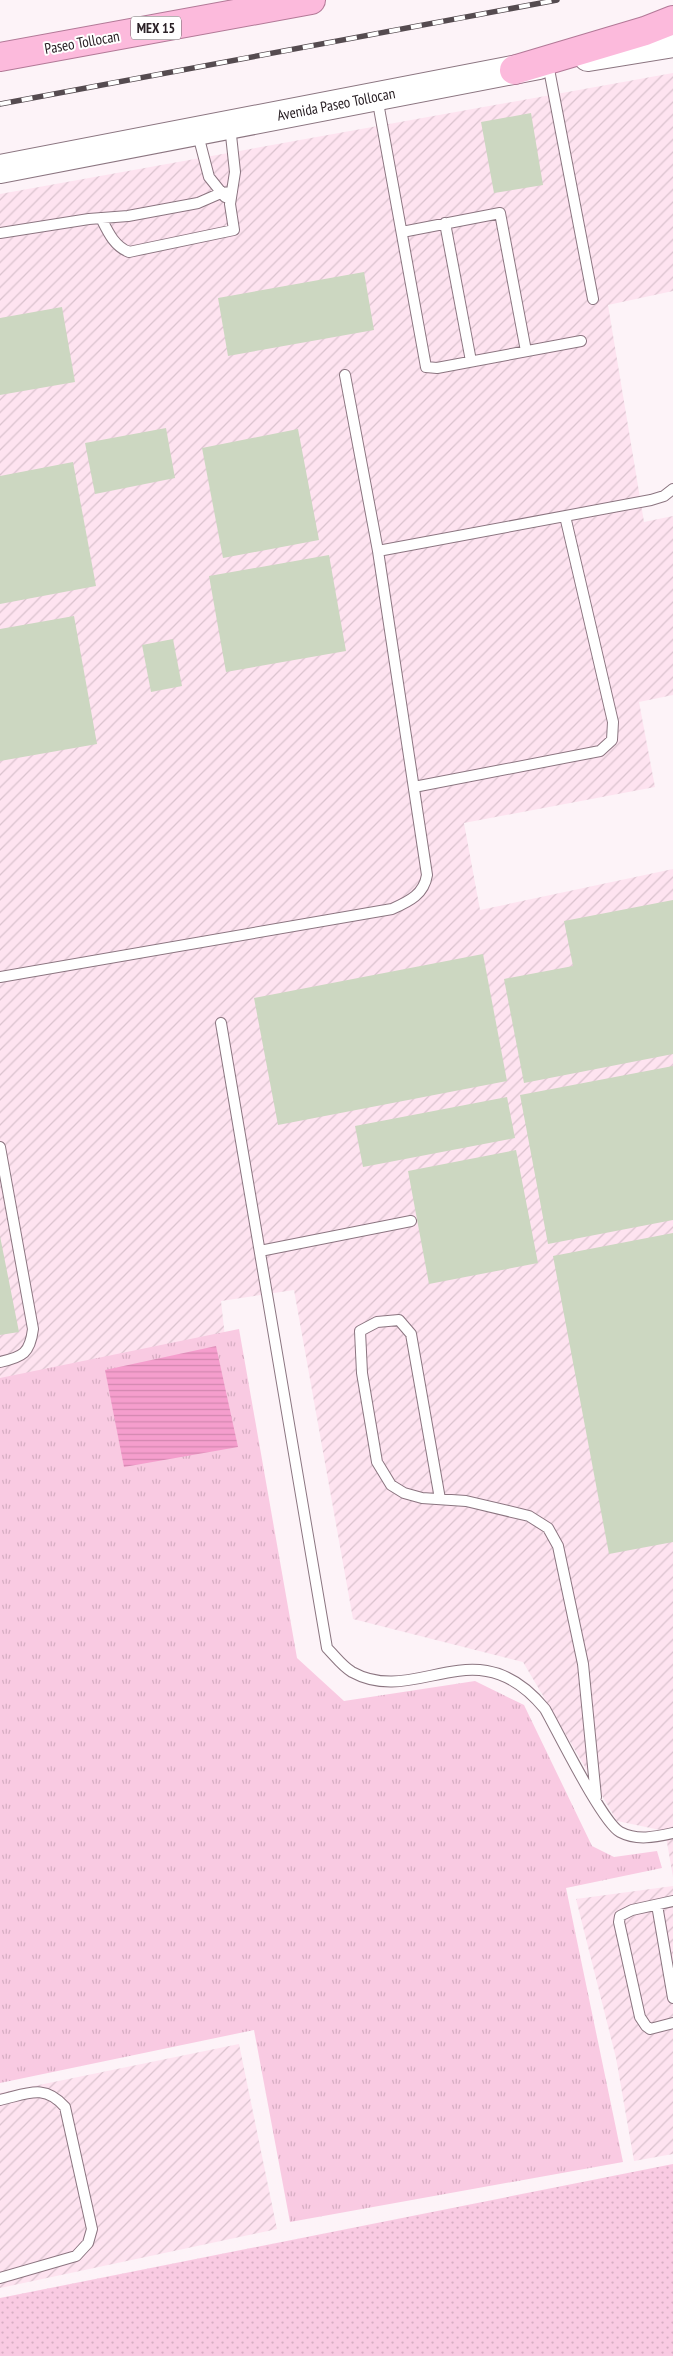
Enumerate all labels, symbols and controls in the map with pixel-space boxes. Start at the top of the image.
road number: MEX 15 [131,16,181,40]
street label: Paseo Tollocan [43,26,121,58]
street label: Avenida Paseo Tollocan [275,83,397,125]

